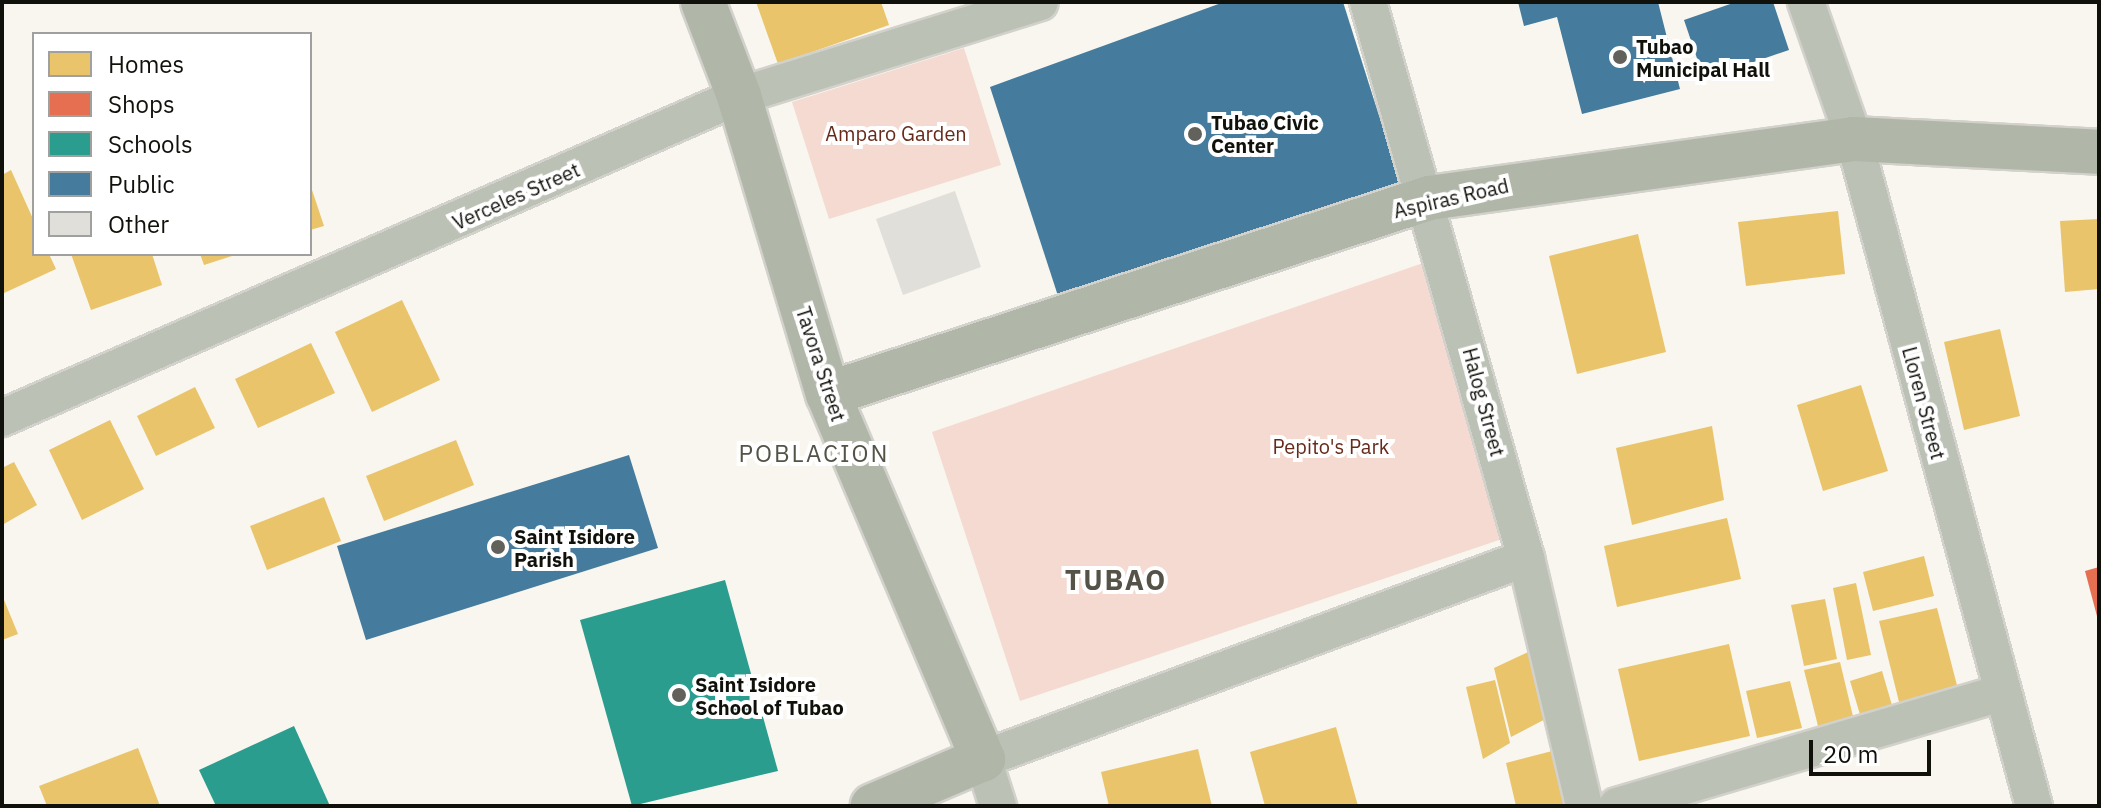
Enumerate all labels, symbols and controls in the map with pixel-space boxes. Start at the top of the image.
legend [32,32,312,256]
place label: Tubao Municipal Hall [1636,34,1770,81]
text: Homes [108,48,184,80]
marker: Tubao Municipal Hall [1611,48,1629,66]
text: Shops [108,88,175,120]
place label: Tubao Civic Center [1211,110,1319,157]
park label: Amparo Garden [825,121,967,145]
marker: Tubao Civic Center [1186,125,1204,143]
text: Schools [108,128,193,160]
street label: Verceles Street [449,157,583,235]
text: Public [108,168,175,200]
street label: Aspiras Road [1391,173,1511,223]
text: Other [108,208,169,240]
street label: Tavora Street [791,304,851,424]
street label: Lloren Street [1897,344,1951,462]
street label: Halog Street [1458,345,1510,459]
park label: Pepito's Park [1273,434,1389,458]
district label: POBLACION [738,440,890,468]
place label: Saint Isidore Parish [514,524,635,571]
marker: Saint Isidore Parish [489,538,507,556]
district label: TUBAO [1065,563,1167,597]
place label: Saint Isidore School of Tubao [695,672,844,719]
marker: Saint Isidore School of Tubao [670,686,688,704]
scale bar [1813,724,1935,774]
text: 20 m [1823,738,1878,770]

